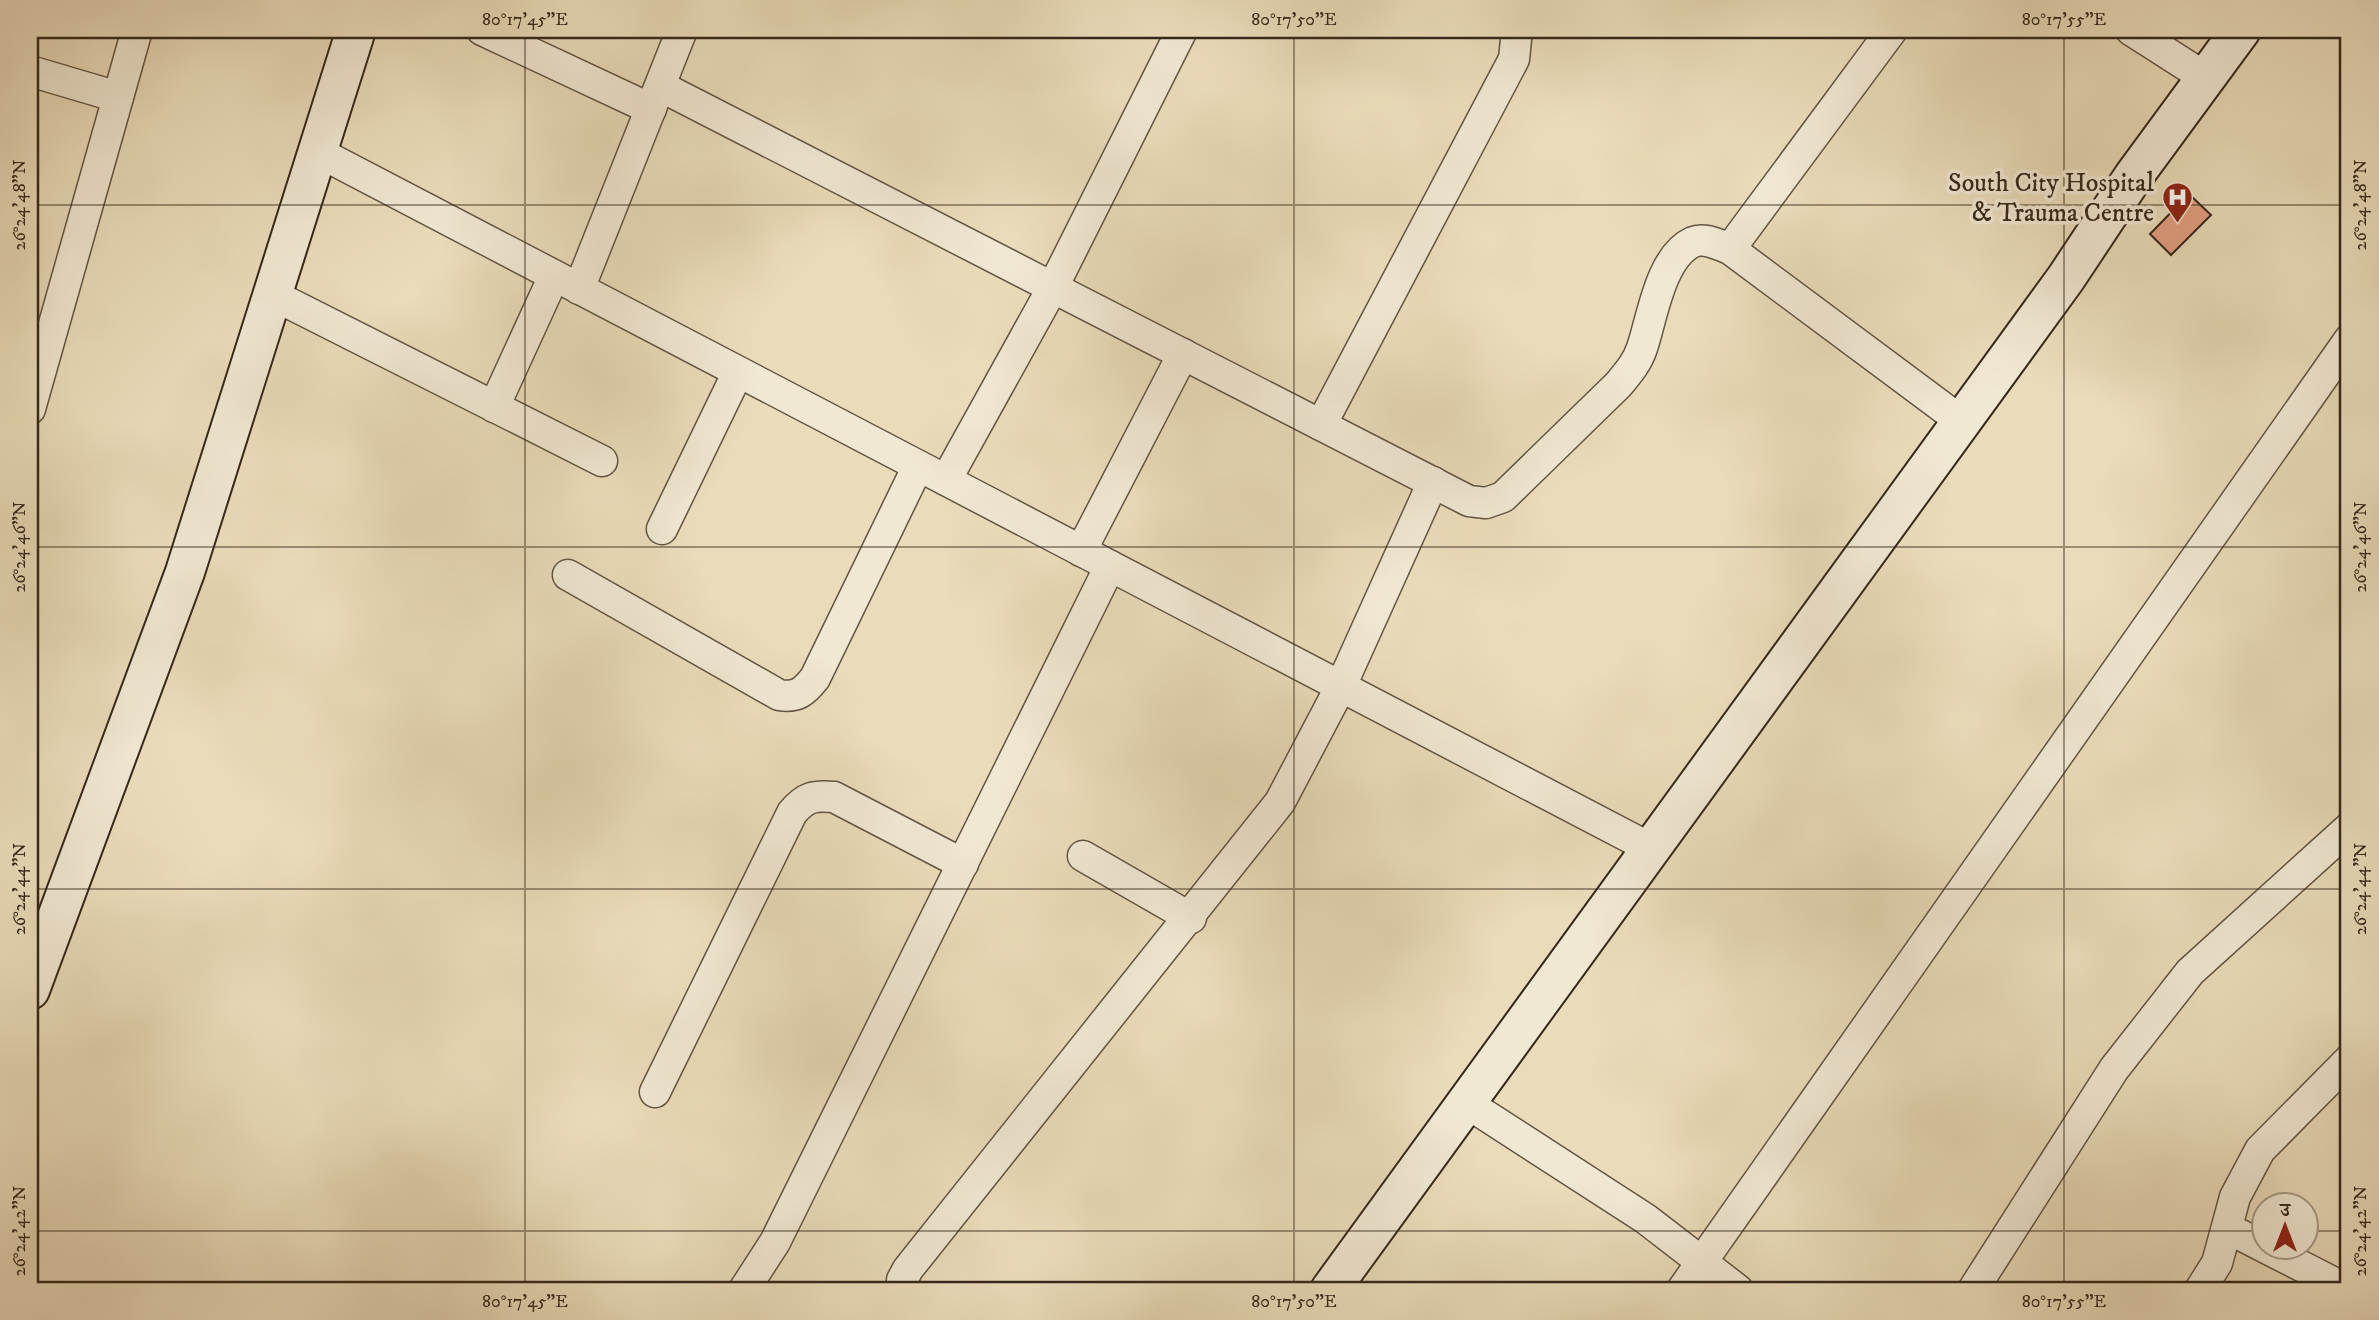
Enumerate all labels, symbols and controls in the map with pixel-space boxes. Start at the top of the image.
text: 80°17'45"E [482,9,568,31]
text: 80°17'50"E [1251,9,1337,31]
text: 80°17'55"E [2022,9,2107,31]
text: 26°24'48"N [9,159,31,250]
text: 26°24'48"N [2350,159,2372,250]
place label: South City Hospital & Trauma Centre [1948,167,2154,230]
hospital icon: South City Hospital & Trauma Centre [2160,180,2194,224]
text: 26°24'46"N [9,501,31,593]
text: 26°24'46"N [2350,501,2372,593]
text: 26°24'44"N [9,843,31,935]
text: 26°24'44"N [2350,843,2372,935]
text: 26°24'42"N [9,1185,31,1276]
text: 26°24'42"N [2350,1185,2372,1276]
north arrow [2250,1190,2320,1260]
text: उ [2278,1199,2291,1222]
text: 80°17'45"E [482,1291,568,1313]
text: 80°17'50"E [1251,1291,1337,1313]
text: 80°17'55"E [2022,1291,2107,1313]

